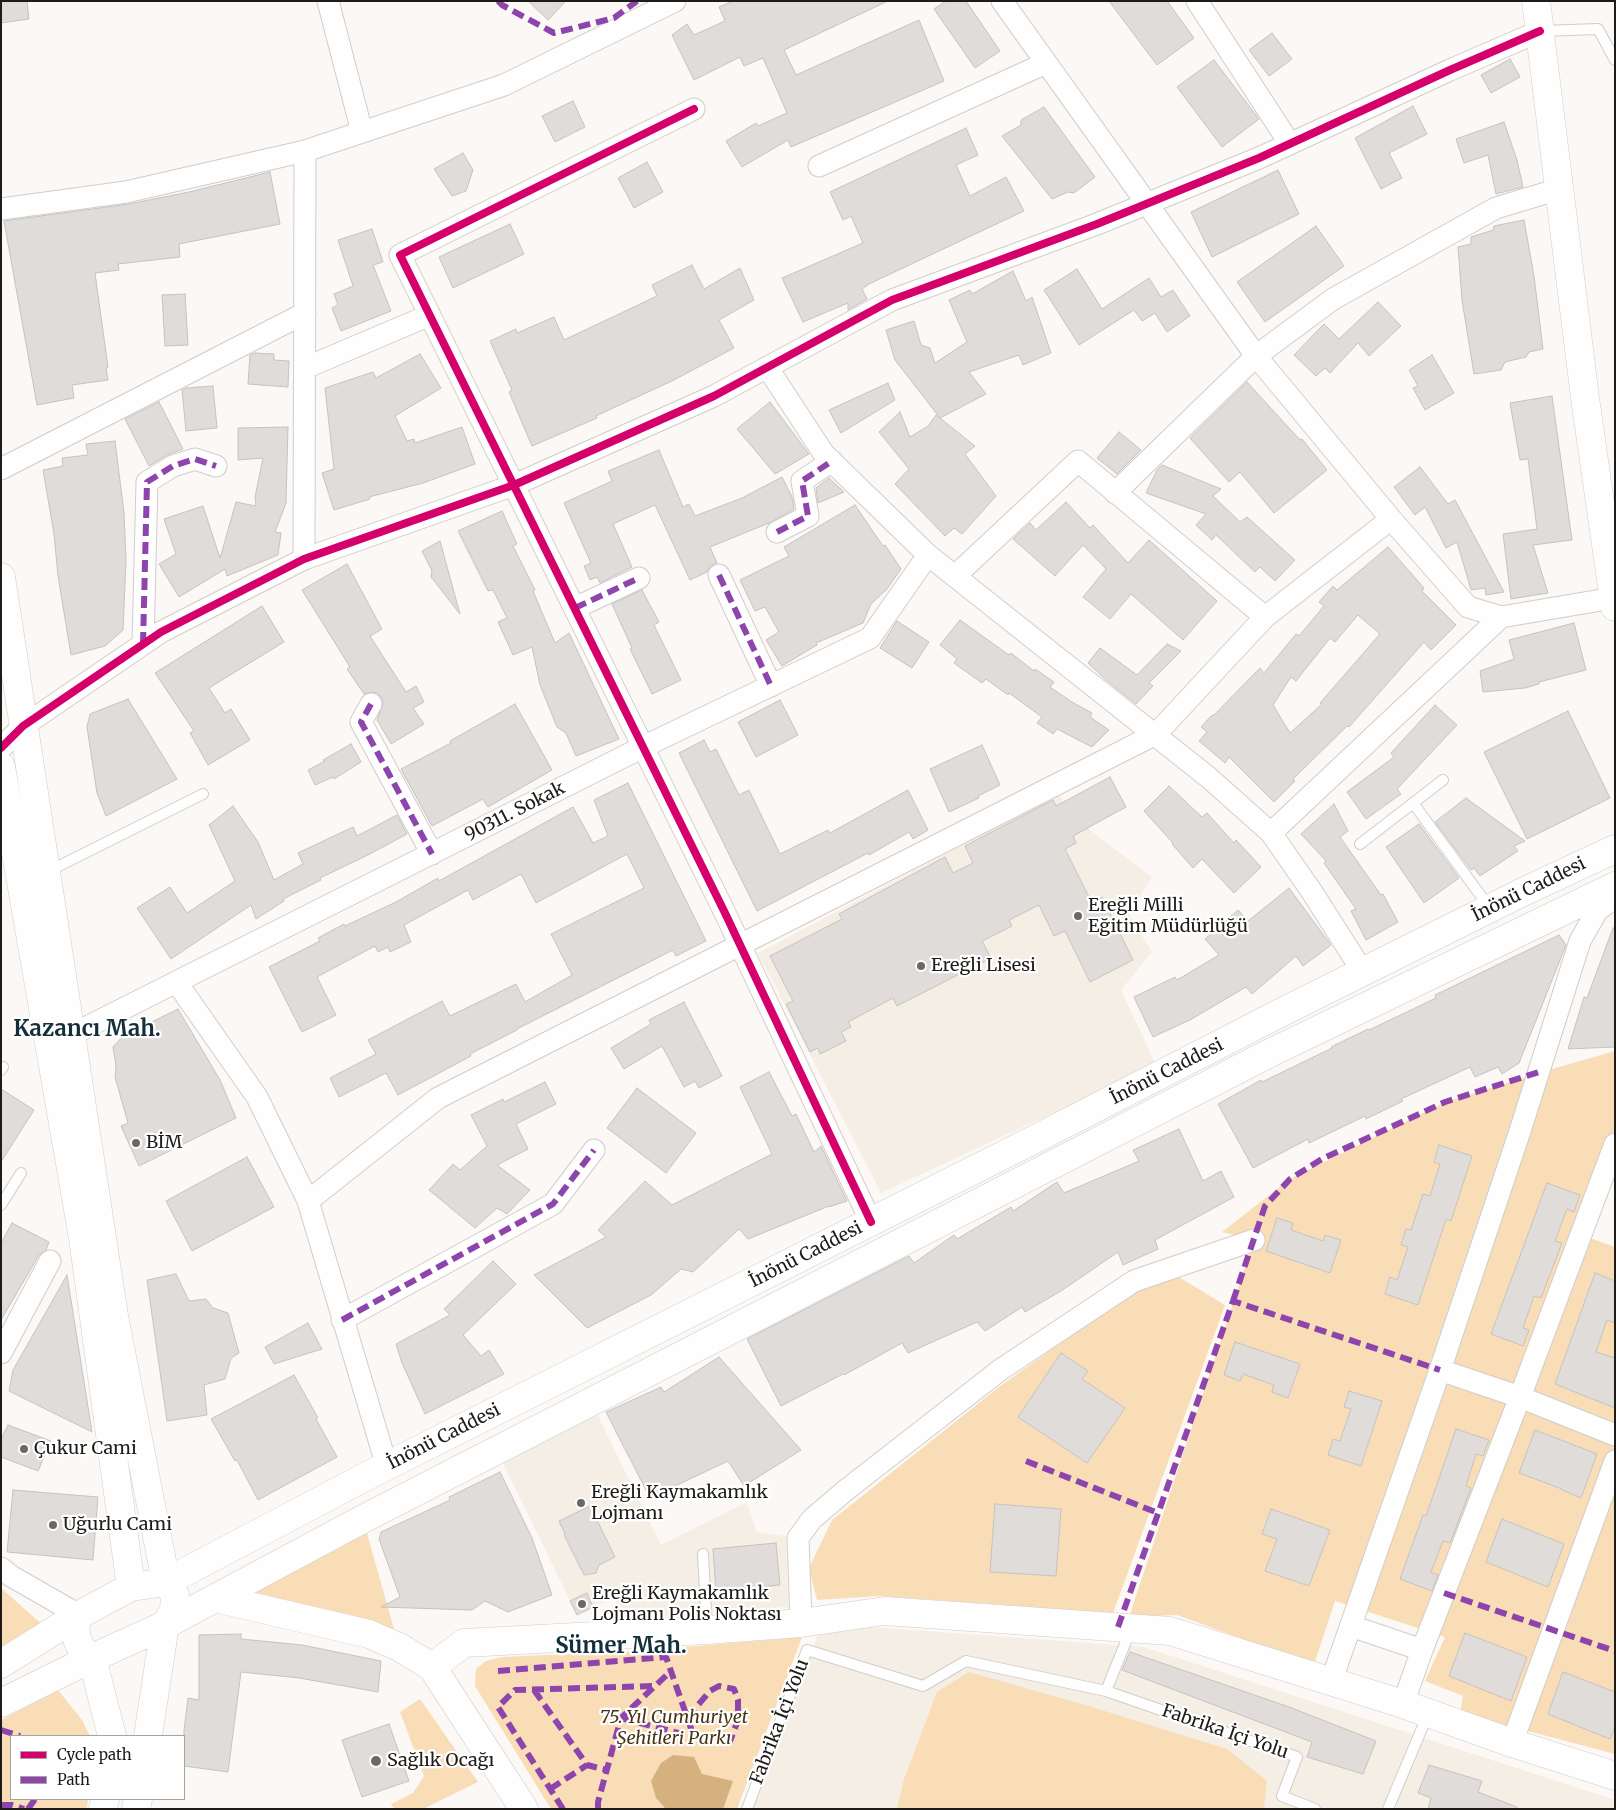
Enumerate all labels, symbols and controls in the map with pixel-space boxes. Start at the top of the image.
street label: 90311. Sokak [461,778,569,846]
street label: İnönü Caddesi [1469,853,1589,927]
place label: Ereğli Milli Eğitim Müdürlüğü [1088,895,1248,938]
marker: Ereğli Milli Eğitim Müdürlüğü [1072,910,1084,922]
place label: Ereğli Lisesi [931,955,1036,977]
marker: Ereğli Lisesi [915,960,927,972]
district label: Kazancı Mah. [13,1017,161,1043]
street label: İnönü Caddesi [1107,1034,1227,1110]
place label: BİM [146,1132,182,1154]
marker: BİM [130,1137,142,1149]
street label: İnönü Caddesi [746,1217,866,1293]
street label: İnönü Caddesi [384,1399,504,1475]
place label: Çukur Cami [34,1438,137,1460]
marker: Çukur Cami [18,1443,30,1455]
place label: Ereğli Kaymakamlık Lojmanı [591,1482,768,1525]
marker: Ereğli Kaymakamlık Lojmanı [575,1497,587,1509]
place label: Uğurlu Cami [63,1514,172,1536]
marker: Uğurlu Cami [47,1519,59,1531]
place label: Ereğli Kaymakamlık Lojmanı Polis Noktası [592,1583,782,1626]
marker: Ereğli Kaymakamlık Lojmanı Polis Noktası [576,1598,588,1610]
district label: Sümer Mah. [555,1634,687,1660]
street label: Fabrika İçi Yolu [746,1656,814,1788]
street label: Fabrika İçi Yolu [1159,1700,1291,1764]
park label: 75. Yıl Cumhuriyet Şehitleri Parkı [600,1707,748,1750]
legend [10,1735,185,1800]
text: Cycle path [57,1745,132,1764]
place label: Sağlık Ocağı [387,1750,494,1772]
marker: Sağlık Ocağı [369,1754,383,1768]
text: Path [57,1770,90,1789]

